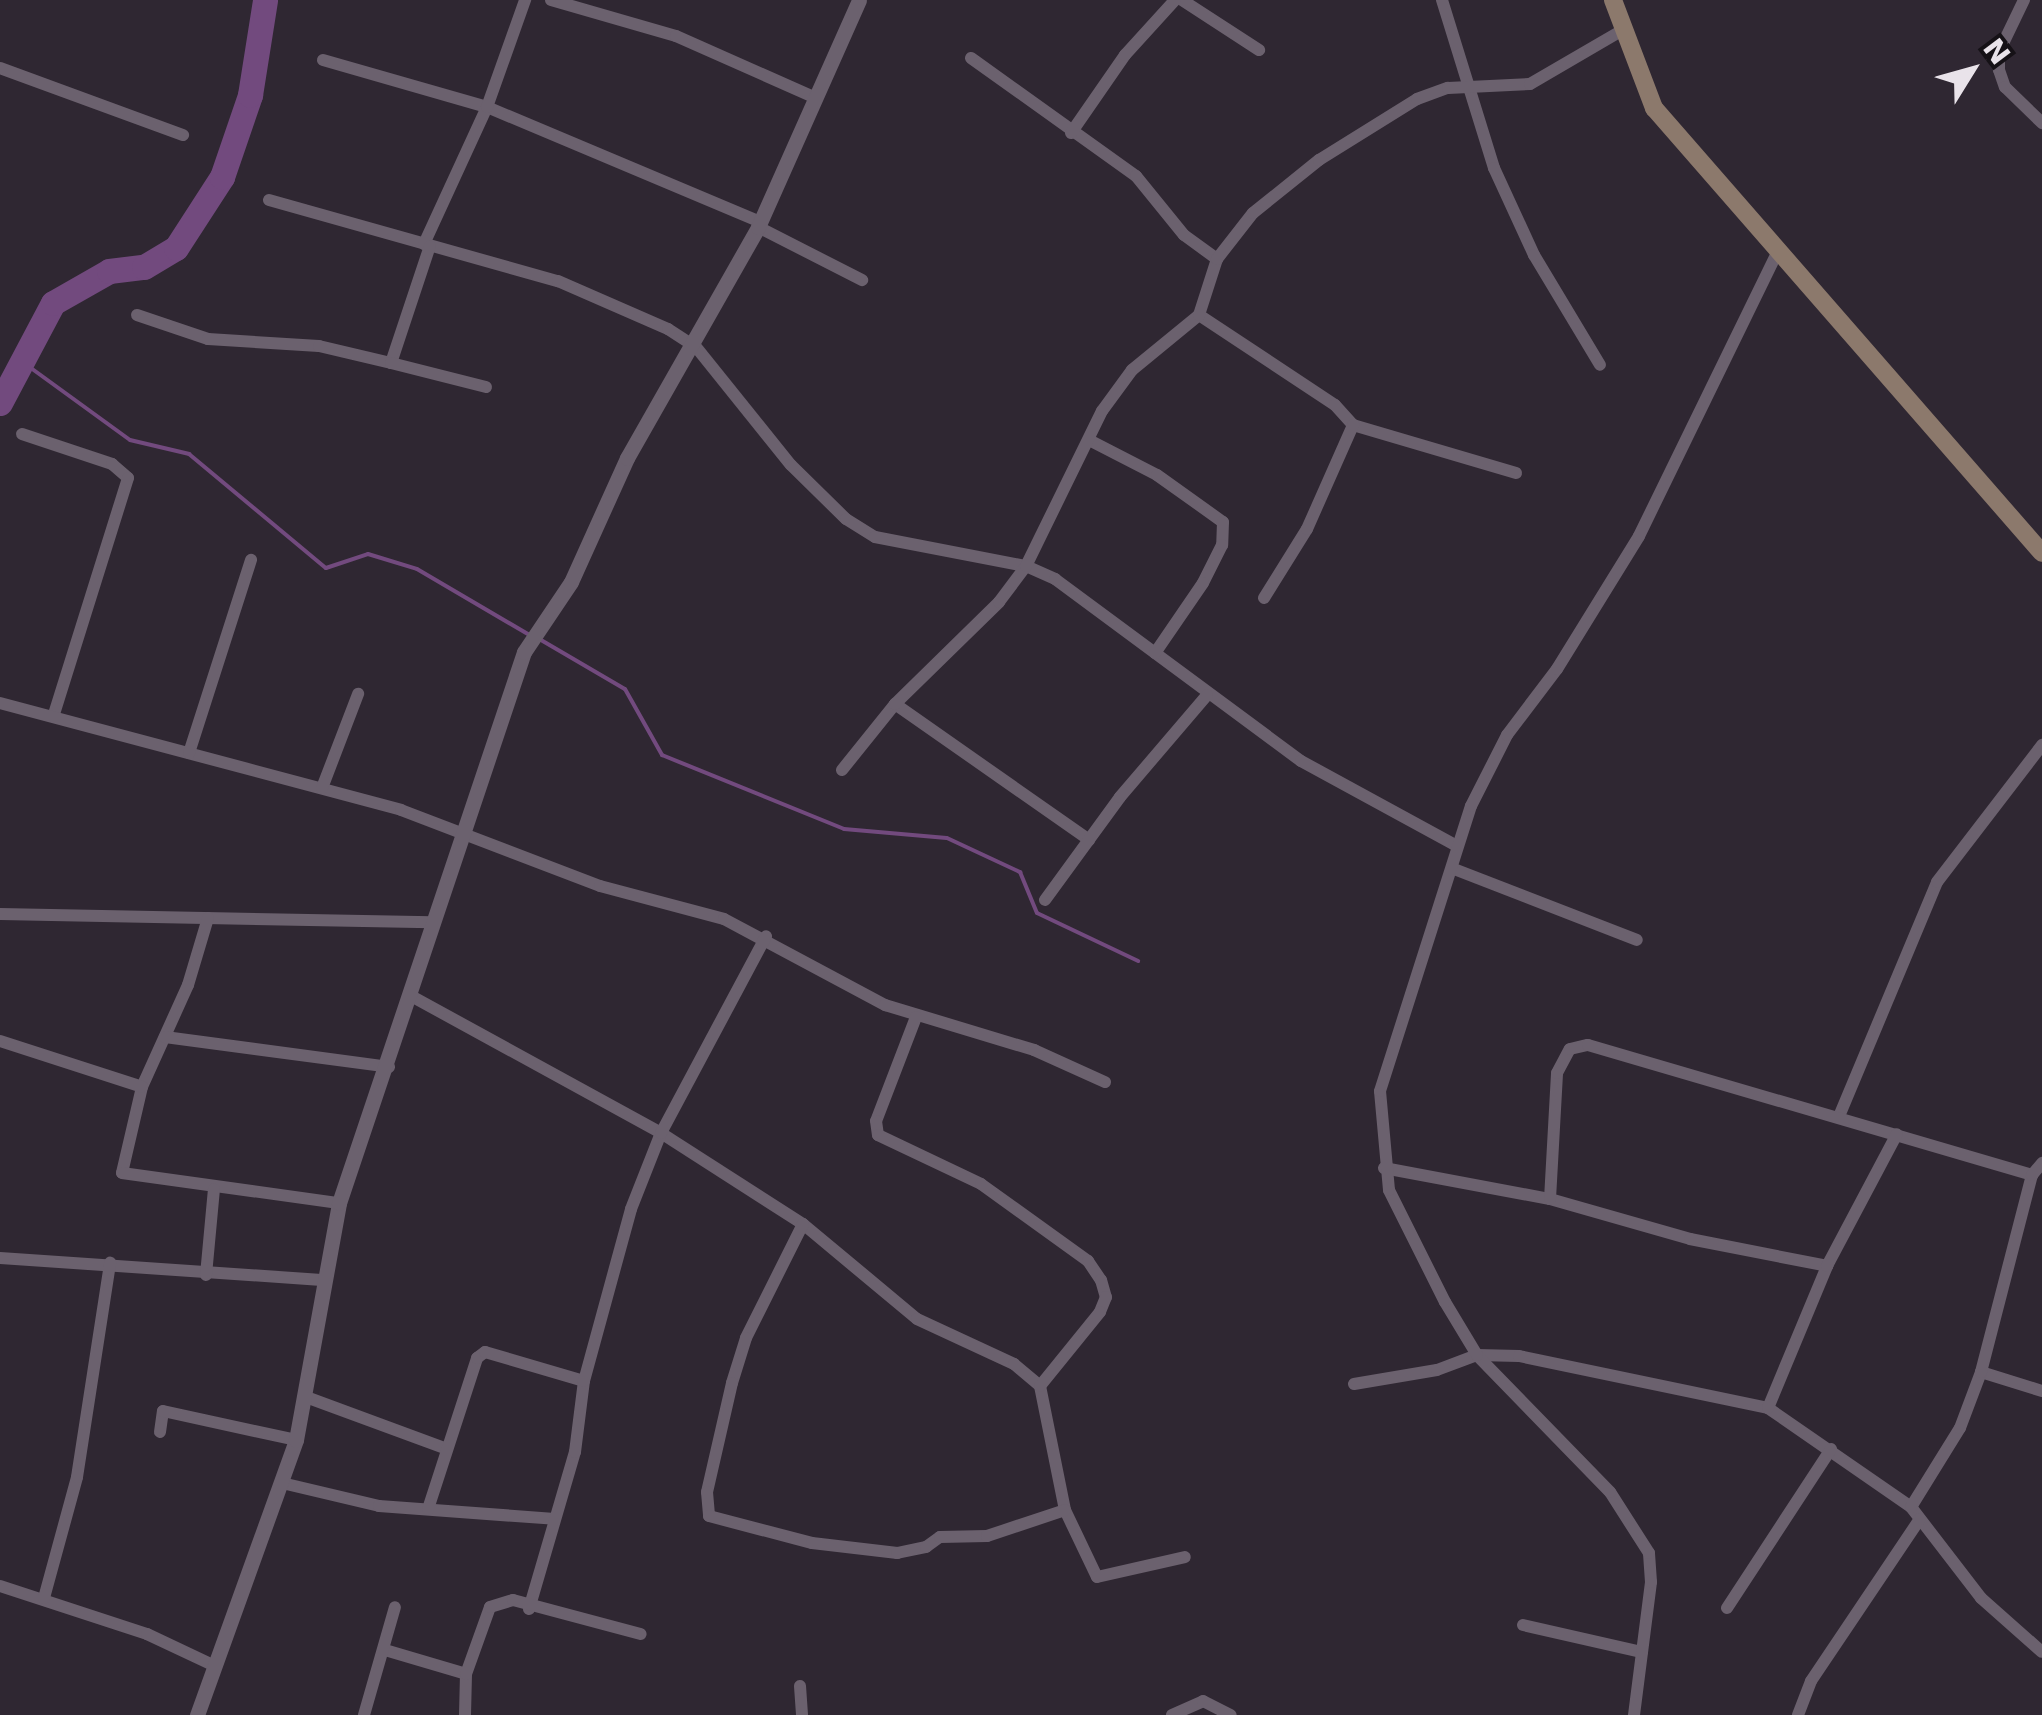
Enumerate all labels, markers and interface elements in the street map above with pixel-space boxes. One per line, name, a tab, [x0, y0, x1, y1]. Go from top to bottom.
north arrow	[1922, 20, 2022, 120]
text: N	[1976, 32, 2017, 71]

